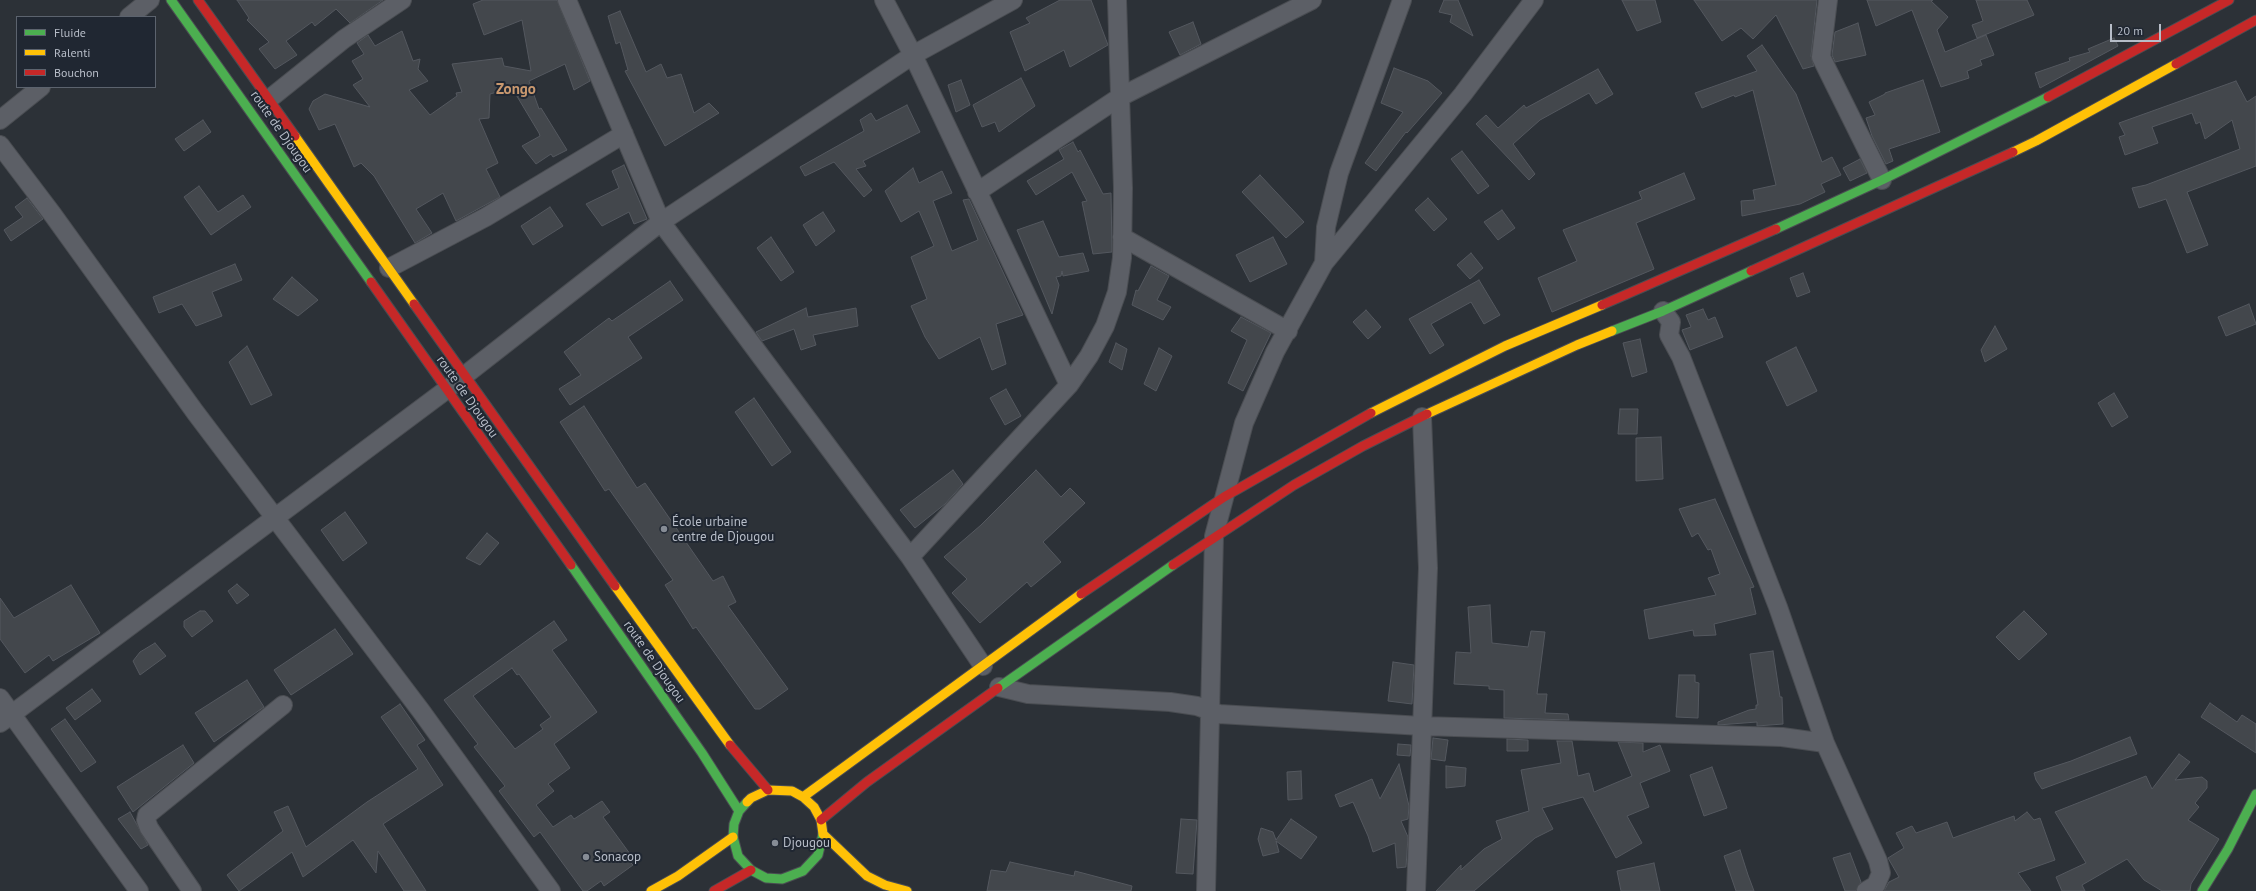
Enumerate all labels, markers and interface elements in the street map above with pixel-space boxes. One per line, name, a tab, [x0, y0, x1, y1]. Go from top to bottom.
legend	[16, 16, 156, 88]
scale bar	[2112, 16, 2163, 42]
text: 20 m	[2117, 23, 2143, 38]
text: Fluide	[54, 25, 86, 40]
text: Ralenti	[54, 45, 90, 60]
text: Bouchon	[54, 65, 99, 80]
district label: Zongo	[496, 81, 536, 99]
street label: route de Djougou	[247, 88, 315, 176]
street label: route de Djougou	[433, 353, 501, 441]
place label: École urbaine centre de Djougou	[672, 514, 774, 545]
marker: École urbaine centre de Djougou	[659, 524, 669, 534]
street label: route de Djougou	[620, 618, 688, 706]
place label: Djougou	[783, 835, 830, 851]
marker: Djougou	[770, 838, 780, 848]
place label: Sonacop	[594, 849, 641, 865]
marker: Sonacop	[581, 852, 591, 862]

